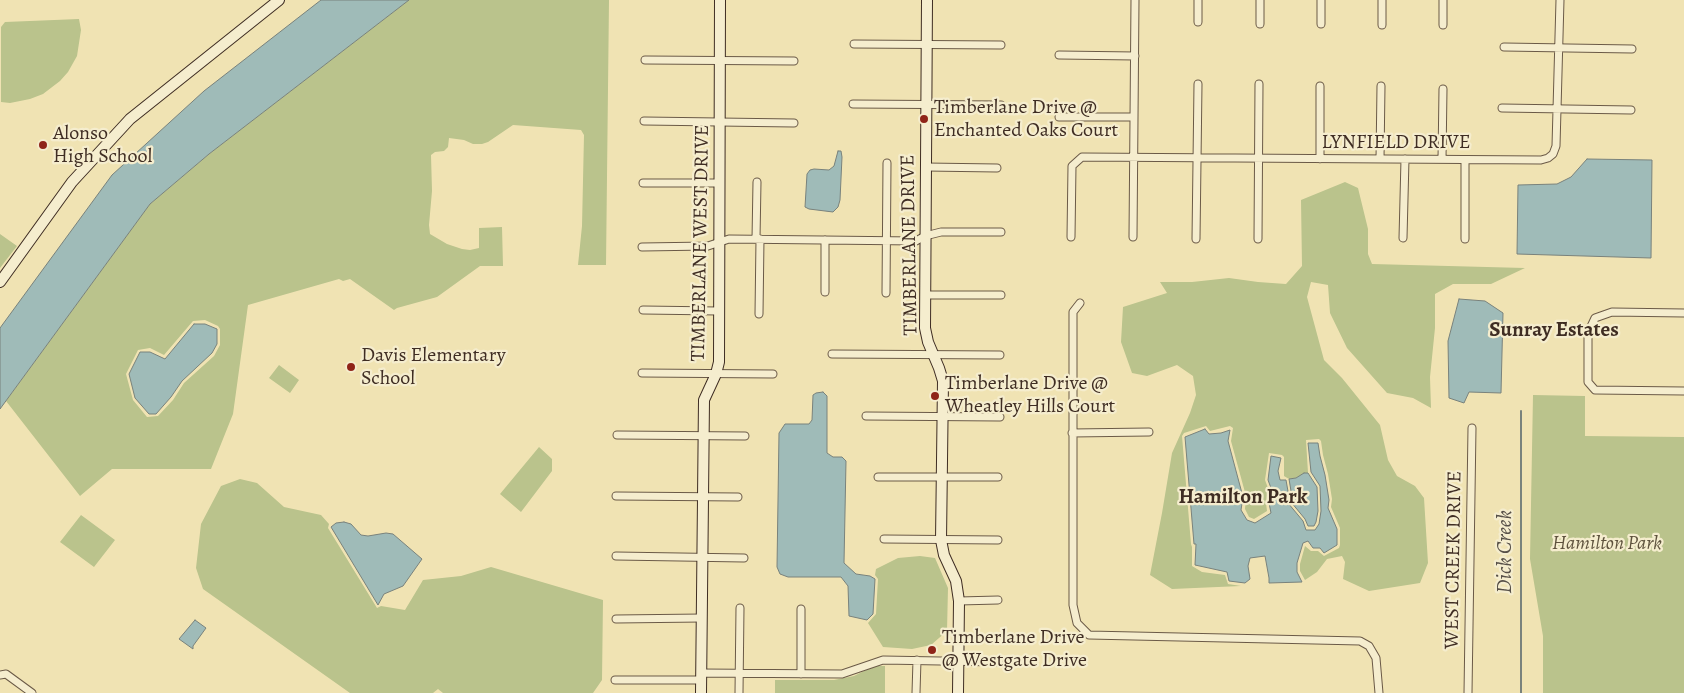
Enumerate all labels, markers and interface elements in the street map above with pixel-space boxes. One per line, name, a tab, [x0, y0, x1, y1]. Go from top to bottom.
place label: Timberlane Drive @ Enchanted Oaks Court	[934, 96, 1118, 143]
marker: Timberlane Drive @ Enchanted Oaks Court	[918, 113, 930, 125]
place label: Alonso High School	[53, 122, 152, 169]
street label: TIMBERLANE WEST DRIVE	[687, 124, 715, 362]
street label: LYNFIELD DRIVE	[1321, 131, 1471, 155]
marker: Alonso High School	[37, 139, 49, 151]
street label: TIMBERLANE DRIVE	[896, 154, 924, 336]
district label: Sunray Estates	[1489, 318, 1619, 344]
place label: Davis Elementary School	[361, 344, 506, 391]
marker: Davis Elementary School	[345, 361, 357, 373]
place label: Timberlane Drive @ Wheatley Hills Court	[945, 372, 1115, 419]
marker: Timberlane Drive @ Wheatley Hills Court	[929, 390, 941, 402]
street label: WEST CREEK DRIVE	[1440, 471, 1468, 649]
district label: Hamilton Park	[1178, 485, 1308, 511]
water label: Dick Creek	[1493, 510, 1519, 594]
park label: Hamilton Park	[1552, 532, 1662, 556]
place label: Timberlane Drive @ Westgate Drive	[942, 626, 1087, 673]
marker: Timberlane Drive @ Westgate Drive	[926, 644, 938, 656]

